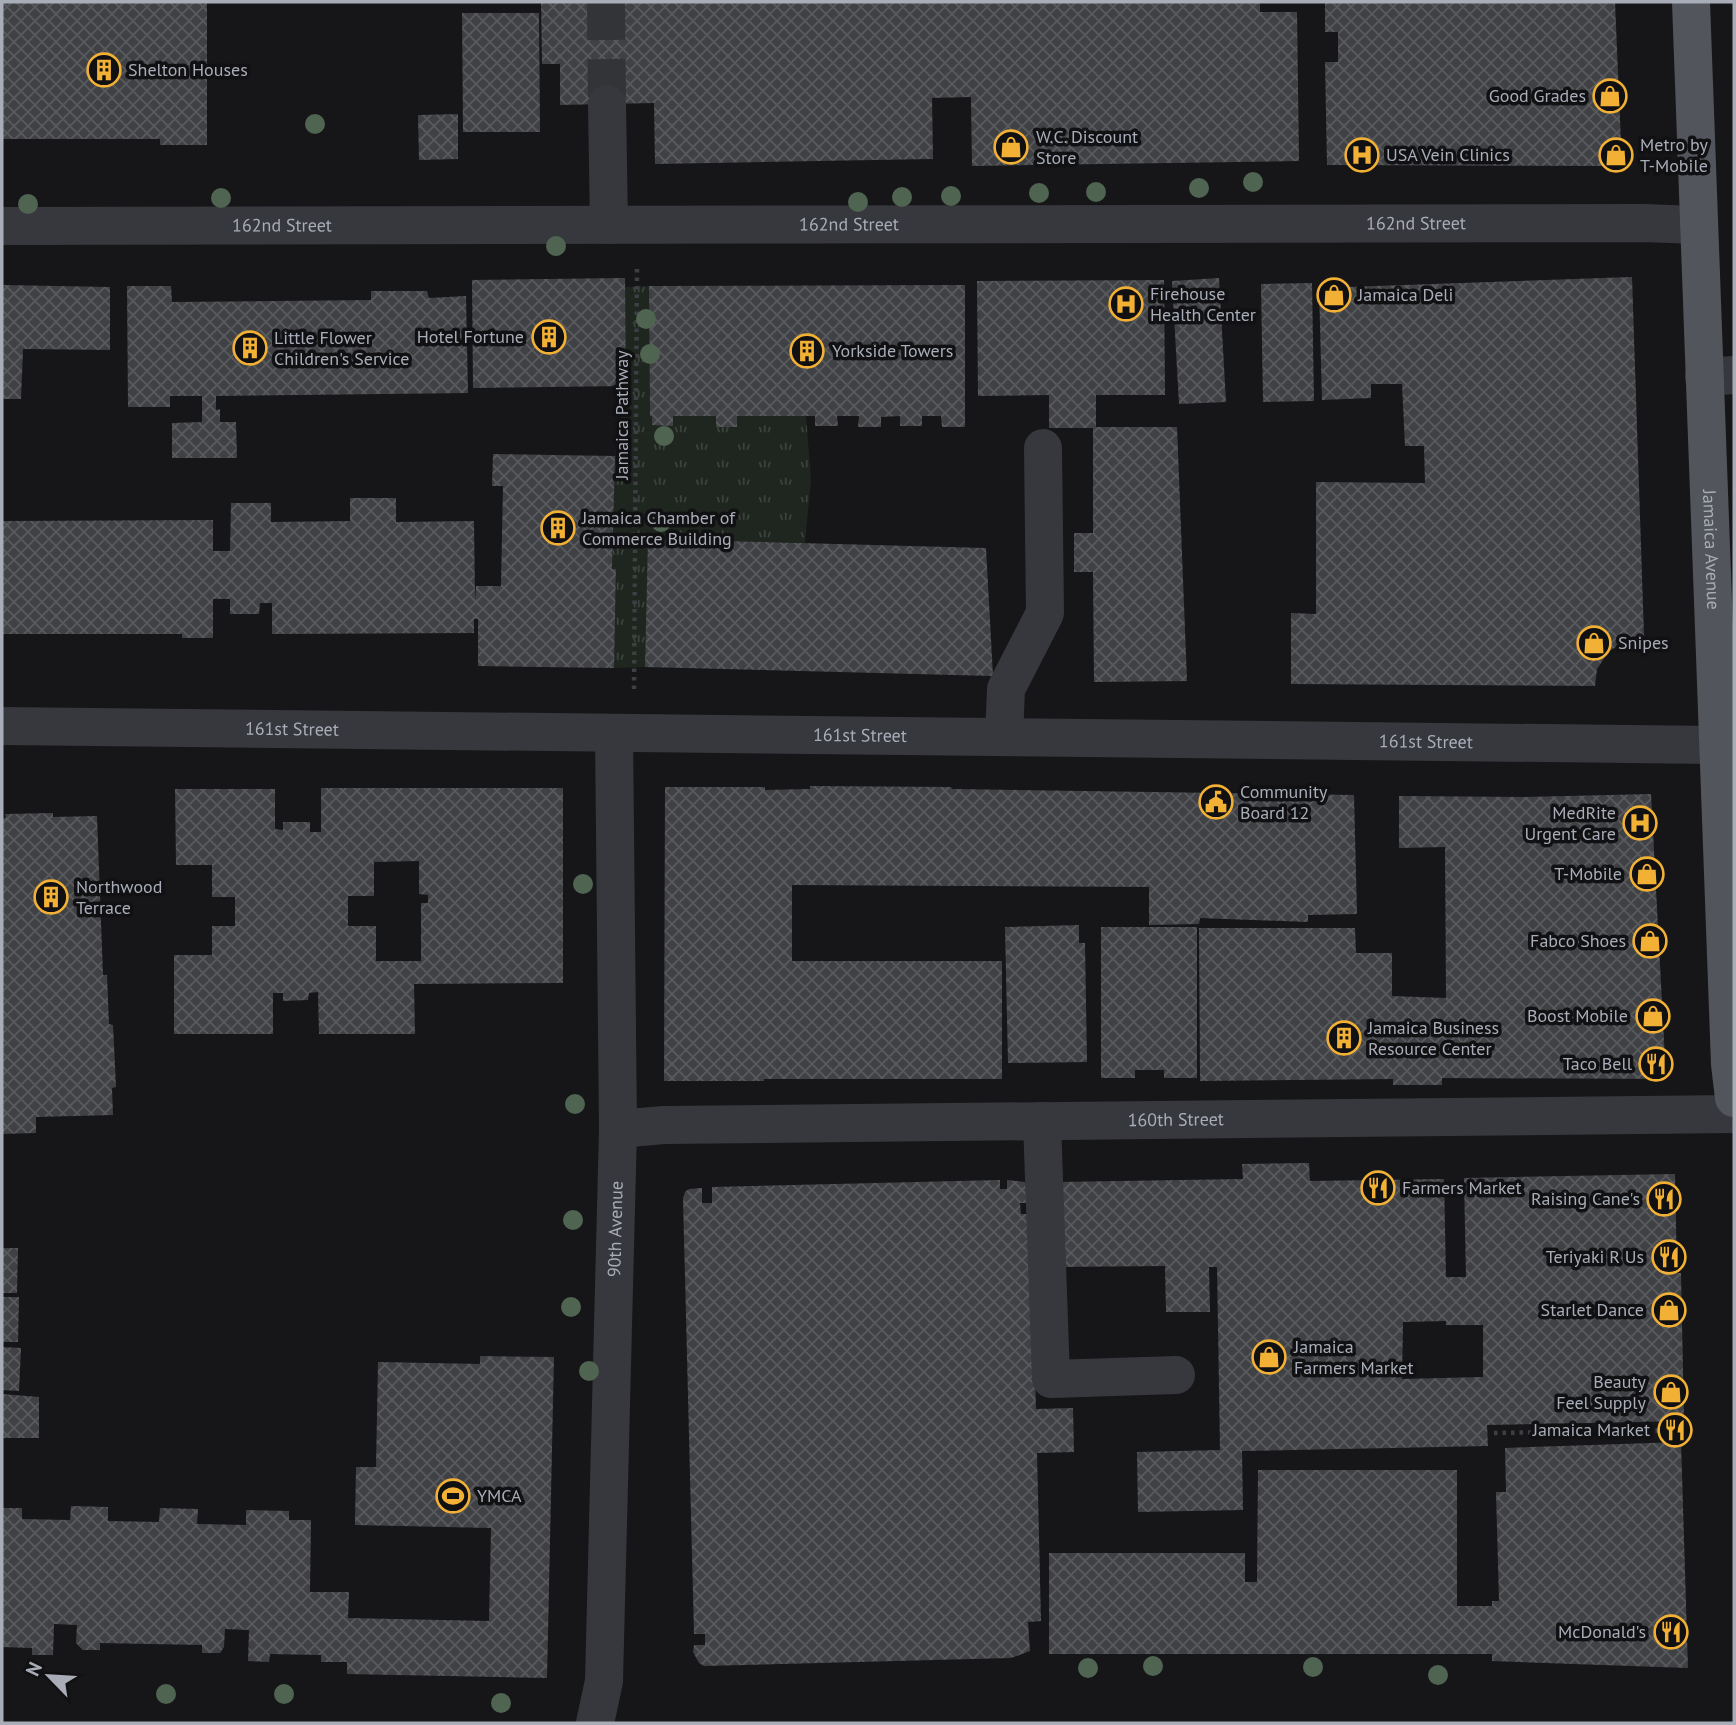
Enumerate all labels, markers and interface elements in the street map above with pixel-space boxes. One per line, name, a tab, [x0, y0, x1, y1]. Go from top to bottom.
building icon: Shelton Houses	[85, 51, 123, 89]
place label: Shelton Houses	[128, 58, 248, 81]
shop icon: Good Grades	[1591, 77, 1629, 115]
place label: Good Grades	[1489, 84, 1586, 107]
place label: W.C. Discount Store	[1036, 125, 1138, 169]
shop icon: W.C. Discount Store	[992, 128, 1030, 166]
place label: Metro by T-Mobile	[1640, 133, 1709, 177]
hospital icon: USA Vein Clinics	[1343, 136, 1381, 174]
shop icon: Metro by T-Mobile	[1597, 136, 1635, 174]
place label: USA Vein Clinics	[1386, 143, 1510, 166]
street label: 162nd Street	[1366, 211, 1466, 235]
street label: 162nd Street	[799, 212, 899, 236]
street label: 162nd Street	[232, 213, 332, 237]
shop icon: Jamaica Deli	[1315, 276, 1353, 314]
place label: Firehouse Health Center	[1150, 282, 1256, 326]
place label: Jamaica Deli	[1357, 283, 1453, 306]
hospital icon: Firehouse Health Center	[1107, 285, 1145, 323]
building icon: Hotel Fortune	[530, 318, 568, 356]
place label: Hotel Fortune	[417, 325, 524, 348]
place label: Little Flower Children's Service	[274, 326, 409, 370]
building icon: Little Flower Children's Service	[231, 329, 269, 367]
building icon: Yorkside Towers	[788, 332, 826, 370]
place label: Yorkside Towers	[832, 339, 953, 362]
street label: Jamaica Pathway	[610, 350, 633, 481]
street label: Jamaica Avenue	[1698, 488, 1725, 610]
place label: Jamaica Chamber of Commerce Building	[581, 506, 736, 550]
building icon: Jamaica Chamber of Commerce Building	[539, 509, 577, 547]
shop icon: Snipes	[1575, 624, 1613, 662]
place label: Snipes	[1618, 631, 1669, 654]
street label: 161st Street	[245, 717, 339, 741]
street label: 161st Street	[813, 723, 907, 747]
street label: 161st Street	[1379, 729, 1473, 753]
place label: Community Board 12	[1240, 780, 1328, 824]
public building icon: Community Board 12	[1197, 783, 1235, 821]
place label: MedRite Urgent Care	[1524, 801, 1616, 845]
hospital icon: MedRite Urgent Care	[1621, 804, 1659, 842]
shop icon: T-Mobile	[1628, 855, 1666, 893]
place label: T-Mobile	[1554, 862, 1622, 885]
place label: Northwood Terrace	[76, 875, 162, 919]
building icon: Northwood Terrace	[32, 878, 70, 916]
shop icon: Fabco Shoes	[1631, 922, 1669, 960]
place label: Fabco Shoes	[1530, 929, 1626, 952]
shop icon: Boost Mobile	[1634, 997, 1672, 1035]
place label: Boost Mobile	[1527, 1004, 1628, 1027]
place label: Jamaica Business Resource Center	[1367, 1016, 1499, 1060]
building icon: Jamaica Business Resource Center	[1325, 1019, 1363, 1057]
restaurant icon: Taco Bell	[1637, 1045, 1675, 1083]
place label: Taco Bell	[1563, 1052, 1633, 1075]
street label: 160th Street	[1128, 1107, 1224, 1131]
restaurant icon: Farmers Market	[1359, 1169, 1397, 1207]
place label: Farmers Market	[1402, 1176, 1522, 1199]
restaurant icon: Raising Cane's	[1645, 1180, 1683, 1218]
street label: 90th Avenue	[602, 1181, 628, 1277]
place label: Raising Cane's	[1531, 1187, 1640, 1210]
restaurant icon: Teriyaki R Us	[1650, 1238, 1688, 1276]
place label: Teriyaki R Us	[1546, 1245, 1644, 1268]
shop icon: Starlet Dance	[1650, 1291, 1688, 1329]
place label: Starlet Dance	[1541, 1298, 1644, 1321]
place label: Jamaica Farmers Market	[1293, 1335, 1414, 1379]
shop icon: Jamaica Farmers Market	[1250, 1338, 1288, 1376]
place label: Beauty Feel Supply	[1556, 1370, 1647, 1414]
shop icon: Beauty Feel Supply	[1652, 1373, 1690, 1411]
restaurant icon: Jamaica Market	[1656, 1411, 1694, 1449]
place label: Jamaica Market	[1532, 1418, 1650, 1441]
sports icon: YMCA	[434, 1477, 472, 1515]
place label: YMCA	[477, 1484, 522, 1507]
restaurant icon: McDonald's	[1652, 1613, 1690, 1651]
place label: McDonald's	[1558, 1620, 1646, 1643]
north arrow	[14, 1641, 84, 1711]
text: N	[20, 1658, 47, 1680]

